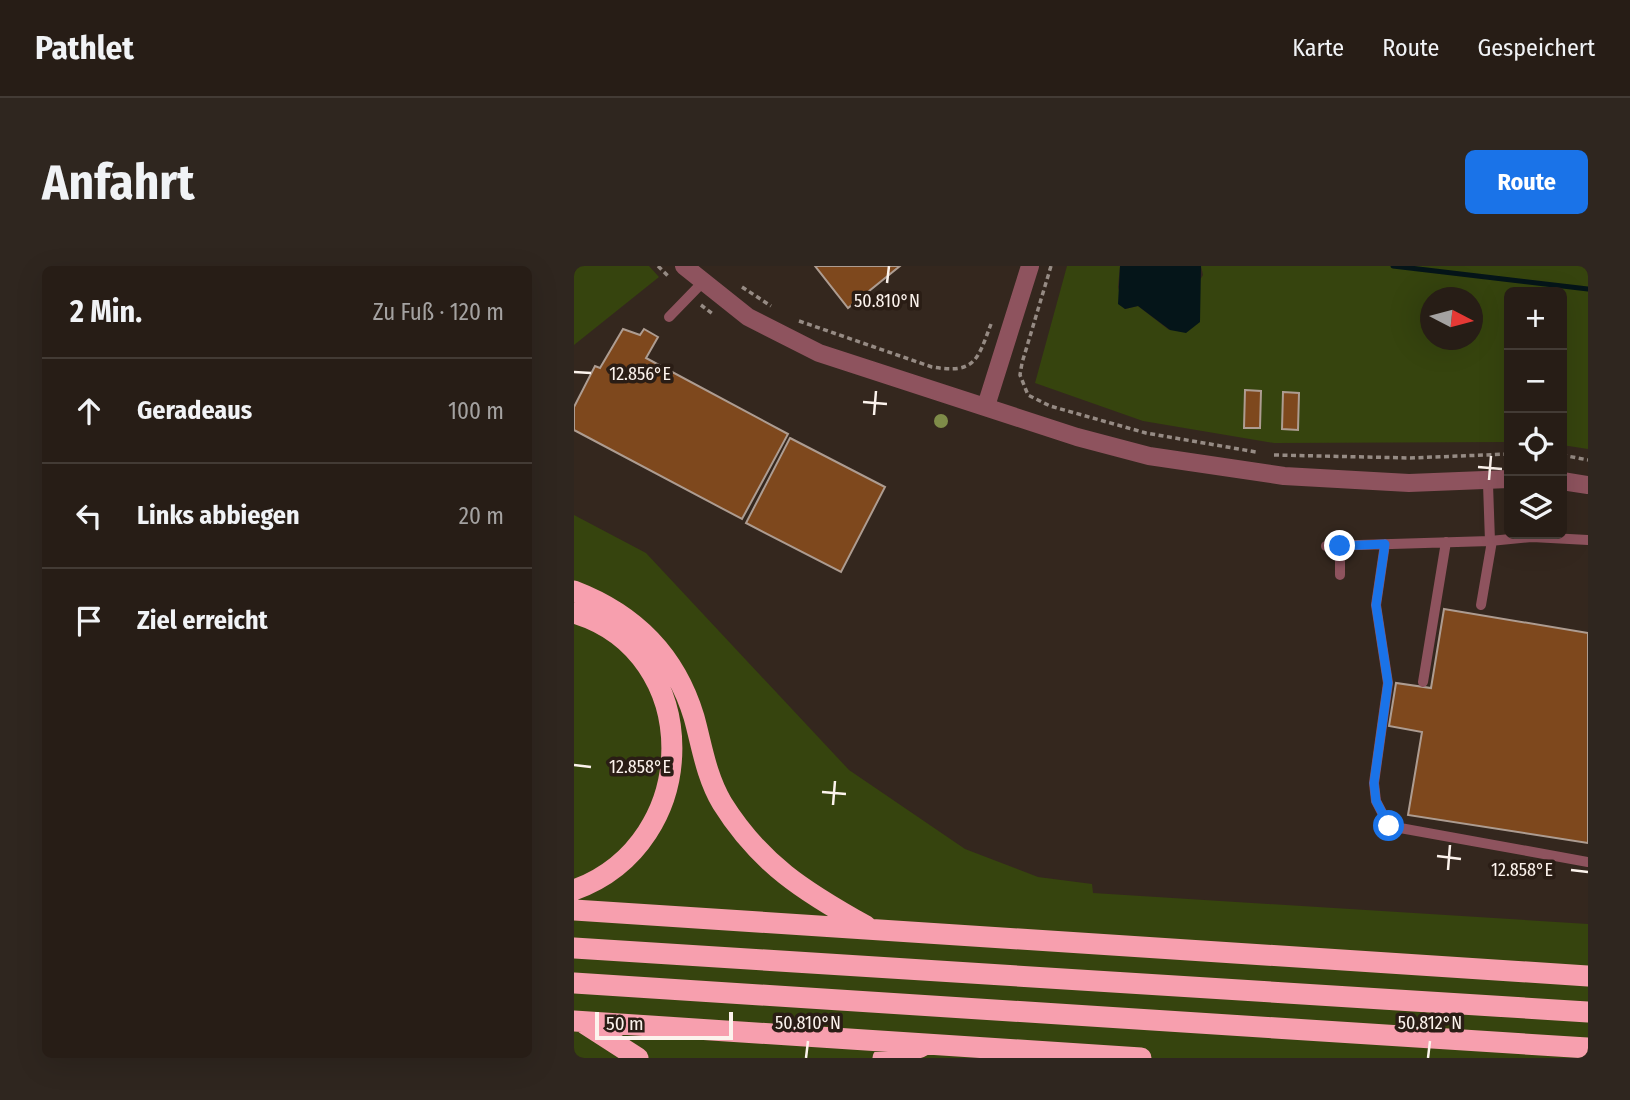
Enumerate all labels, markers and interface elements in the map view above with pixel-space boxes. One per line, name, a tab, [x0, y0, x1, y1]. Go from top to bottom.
text: Pathlet	[35, 28, 134, 68]
text: Karte	[1292, 34, 1344, 62]
text: Route	[1382, 34, 1439, 62]
text: Gespeichert	[1477, 34, 1595, 62]
button: Route	[1465, 150, 1588, 214]
text: Anfahrt	[42, 153, 195, 212]
north arrow	[1420, 287, 1483, 350]
map controls	[1504, 287, 1567, 539]
button: +	[1504, 287, 1567, 350]
text: 50.810°N	[854, 290, 920, 312]
text: 2 Min.	[70, 294, 142, 330]
text: Zu Fuß · 120 m	[373, 298, 504, 326]
button: −	[1504, 350, 1567, 413]
text: 12.856°E	[609, 363, 671, 385]
icon: ahead	[70, 392, 108, 430]
text: Geradeaus	[137, 395, 252, 426]
text: 100 m	[448, 397, 504, 425]
button: locate	[1504, 413, 1567, 476]
button: layers	[1504, 476, 1567, 539]
icon: left	[70, 497, 108, 535]
text: Links abbiegen	[137, 500, 300, 531]
text: 20 m	[459, 502, 504, 530]
route end	[1324, 530, 1355, 561]
icon: arrive	[70, 602, 108, 640]
text: Ziel erreicht	[137, 605, 268, 636]
text: 12.858°E	[609, 756, 671, 778]
route start	[1373, 810, 1404, 841]
text: 12.858°E	[1491, 859, 1553, 881]
scale bar	[595, 1009, 733, 1041]
text: 50 m	[606, 1012, 644, 1035]
text: 50.810°N	[775, 1012, 841, 1034]
text: 50.812°N	[1398, 1012, 1462, 1034]

